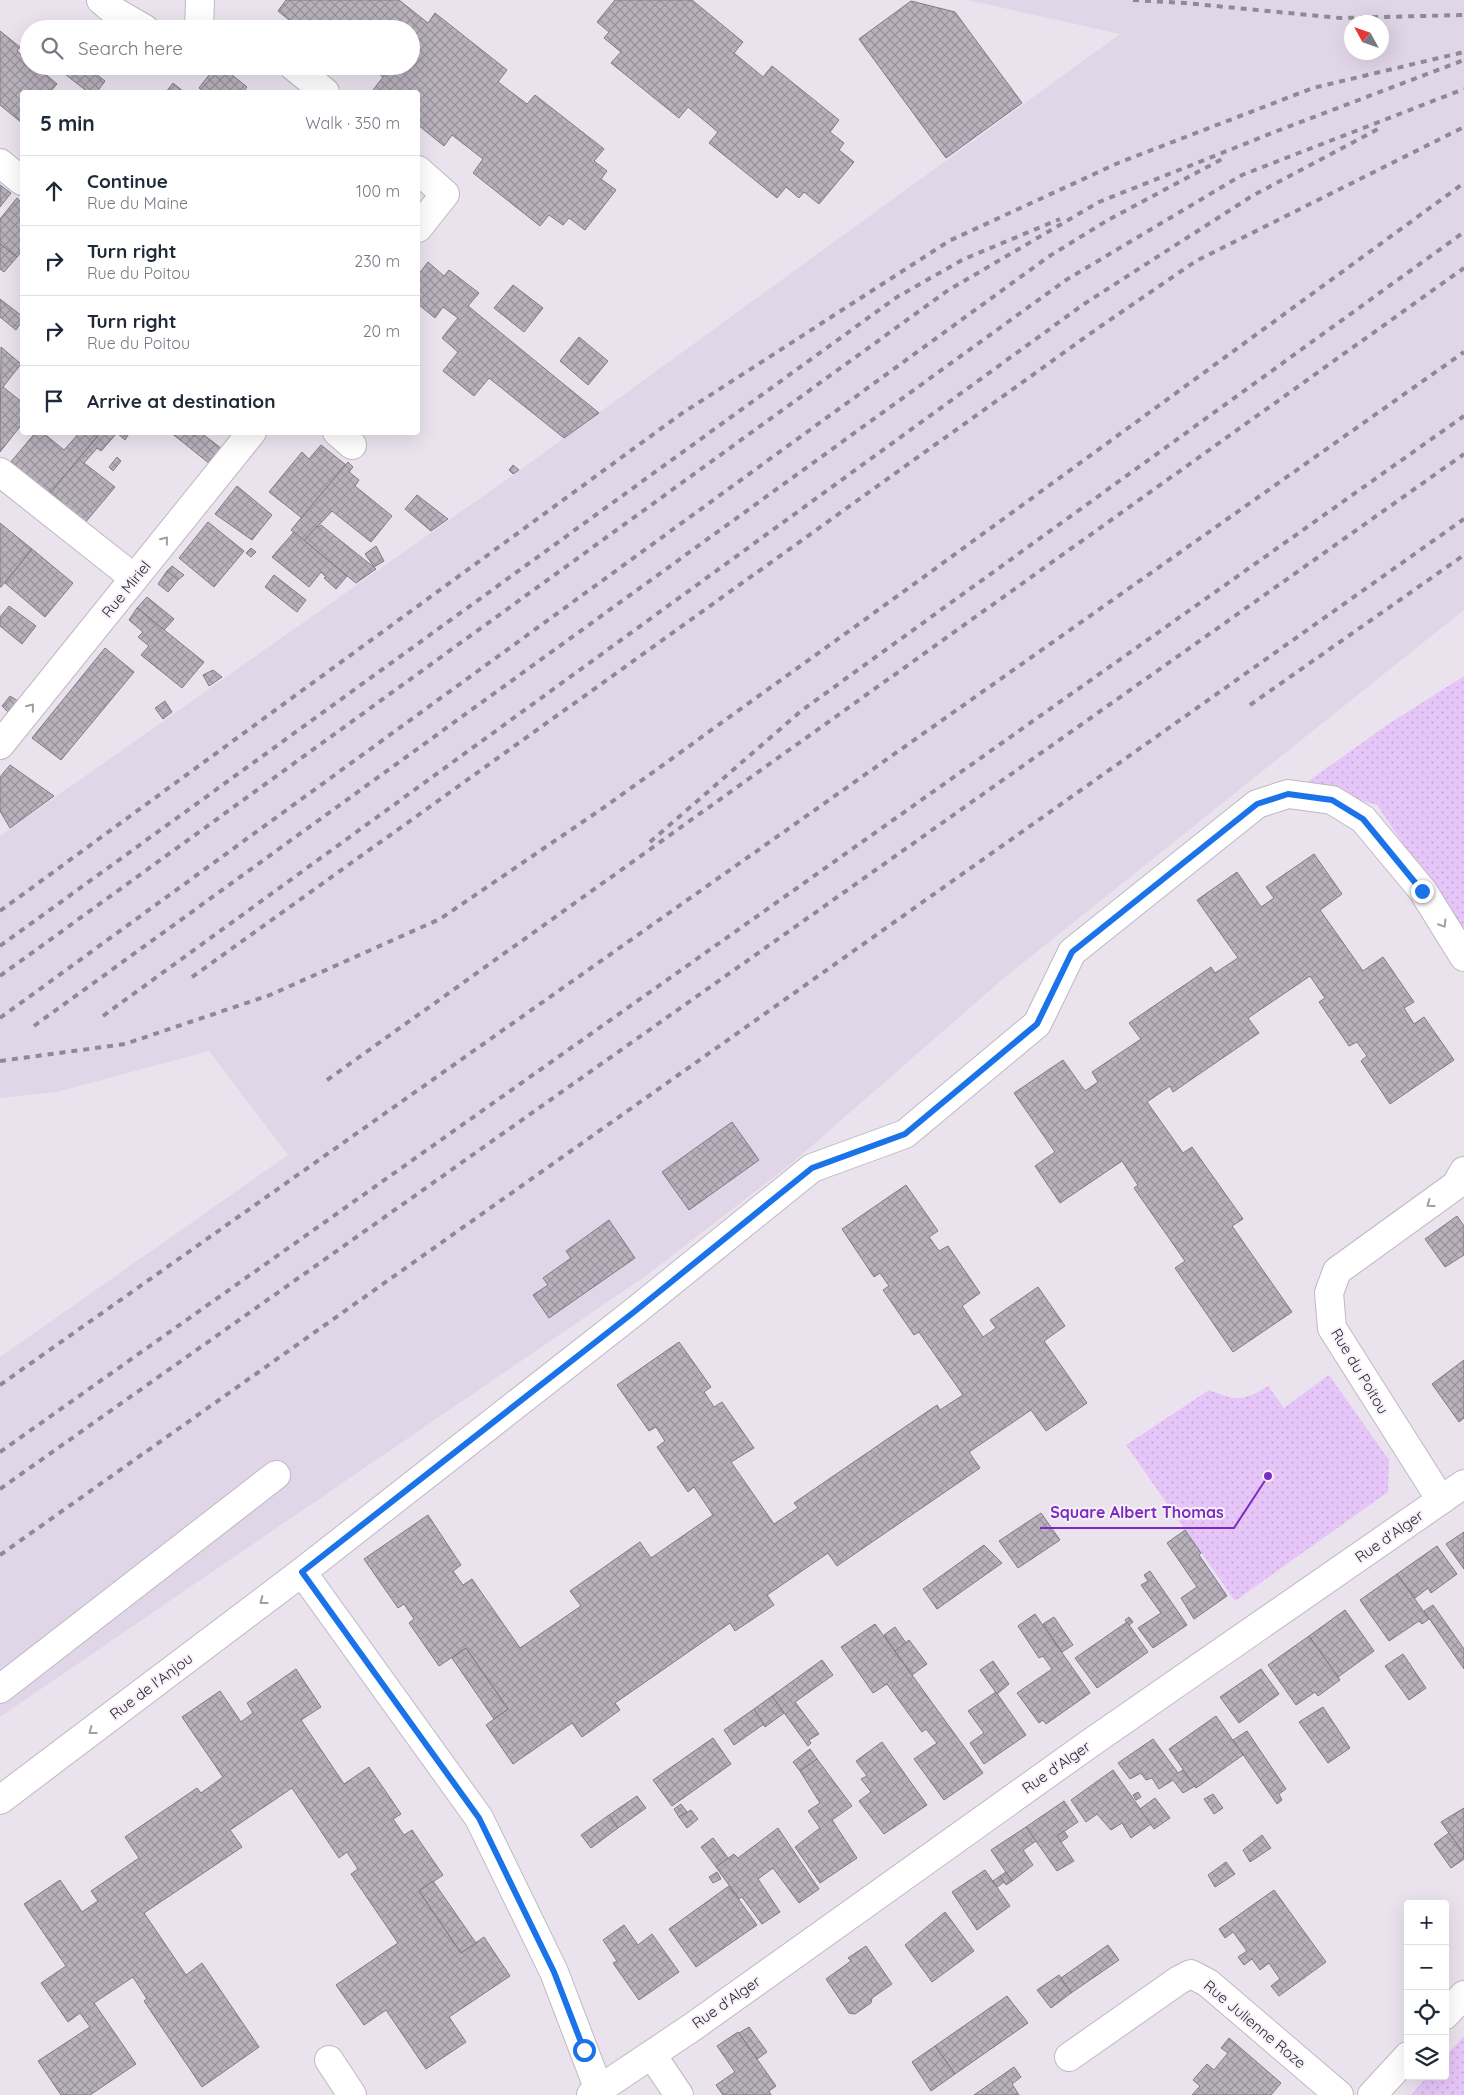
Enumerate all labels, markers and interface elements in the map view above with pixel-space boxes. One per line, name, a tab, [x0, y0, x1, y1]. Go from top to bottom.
north arrow	[1344, 15, 1389, 60]
search box	[20, 20, 420, 75]
icon: search	[38, 34, 66, 62]
text: Search here	[78, 36, 183, 60]
text: 5 min	[40, 110, 95, 136]
text: Walk · 350 m	[305, 113, 400, 133]
text: Continue	[87, 169, 168, 193]
icon: ahead	[40, 177, 68, 205]
text: 100 m	[356, 181, 400, 201]
text: Rue du Maine	[87, 193, 188, 213]
text: Turn right	[87, 239, 176, 263]
icon: right	[40, 247, 68, 275]
text: 230 m	[354, 251, 400, 271]
text: Rue du Poitou	[87, 263, 190, 283]
text: Turn right	[87, 309, 176, 333]
icon: right	[40, 317, 68, 345]
text: 20 m	[363, 321, 400, 341]
text: Rue du Poitou	[87, 333, 190, 353]
icon: arrive	[40, 387, 68, 415]
text: Arrive at destination	[87, 389, 276, 413]
one-way arrow	[160, 536, 169, 545]
street label: Rue Miriel	[97, 557, 155, 621]
one-way arrow	[25, 704, 33, 713]
route end	[1411, 880, 1434, 903]
one-way arrow	[1437, 918, 1446, 927]
one-way arrow	[1426, 1198, 1435, 1207]
street label: Rue du Poitou	[1327, 1325, 1393, 1417]
callout: Square Albert Thomas	[1040, 1497, 1234, 1528]
text: Square Albert Thomas	[1050, 1502, 1224, 1522]
street label: Rue d'Alger	[1351, 1505, 1427, 1567]
one-way arrow	[259, 1595, 269, 1604]
street label: Rue de l'Anjou	[106, 1649, 196, 1723]
one-way arrow	[89, 1725, 98, 1733]
street label: Rue d'Alger	[1018, 1736, 1094, 1798]
map controls	[1404, 1900, 1449, 2080]
button: +	[1404, 1900, 1449, 1945]
button: −	[1404, 1945, 1449, 1990]
street label: Rue d'Alger	[688, 1971, 764, 2033]
street label: Rue Julienne Roze	[1200, 1976, 1310, 2072]
button: locate	[1404, 1990, 1449, 2035]
button: layers	[1404, 2035, 1449, 2080]
route start	[573, 2039, 596, 2062]

